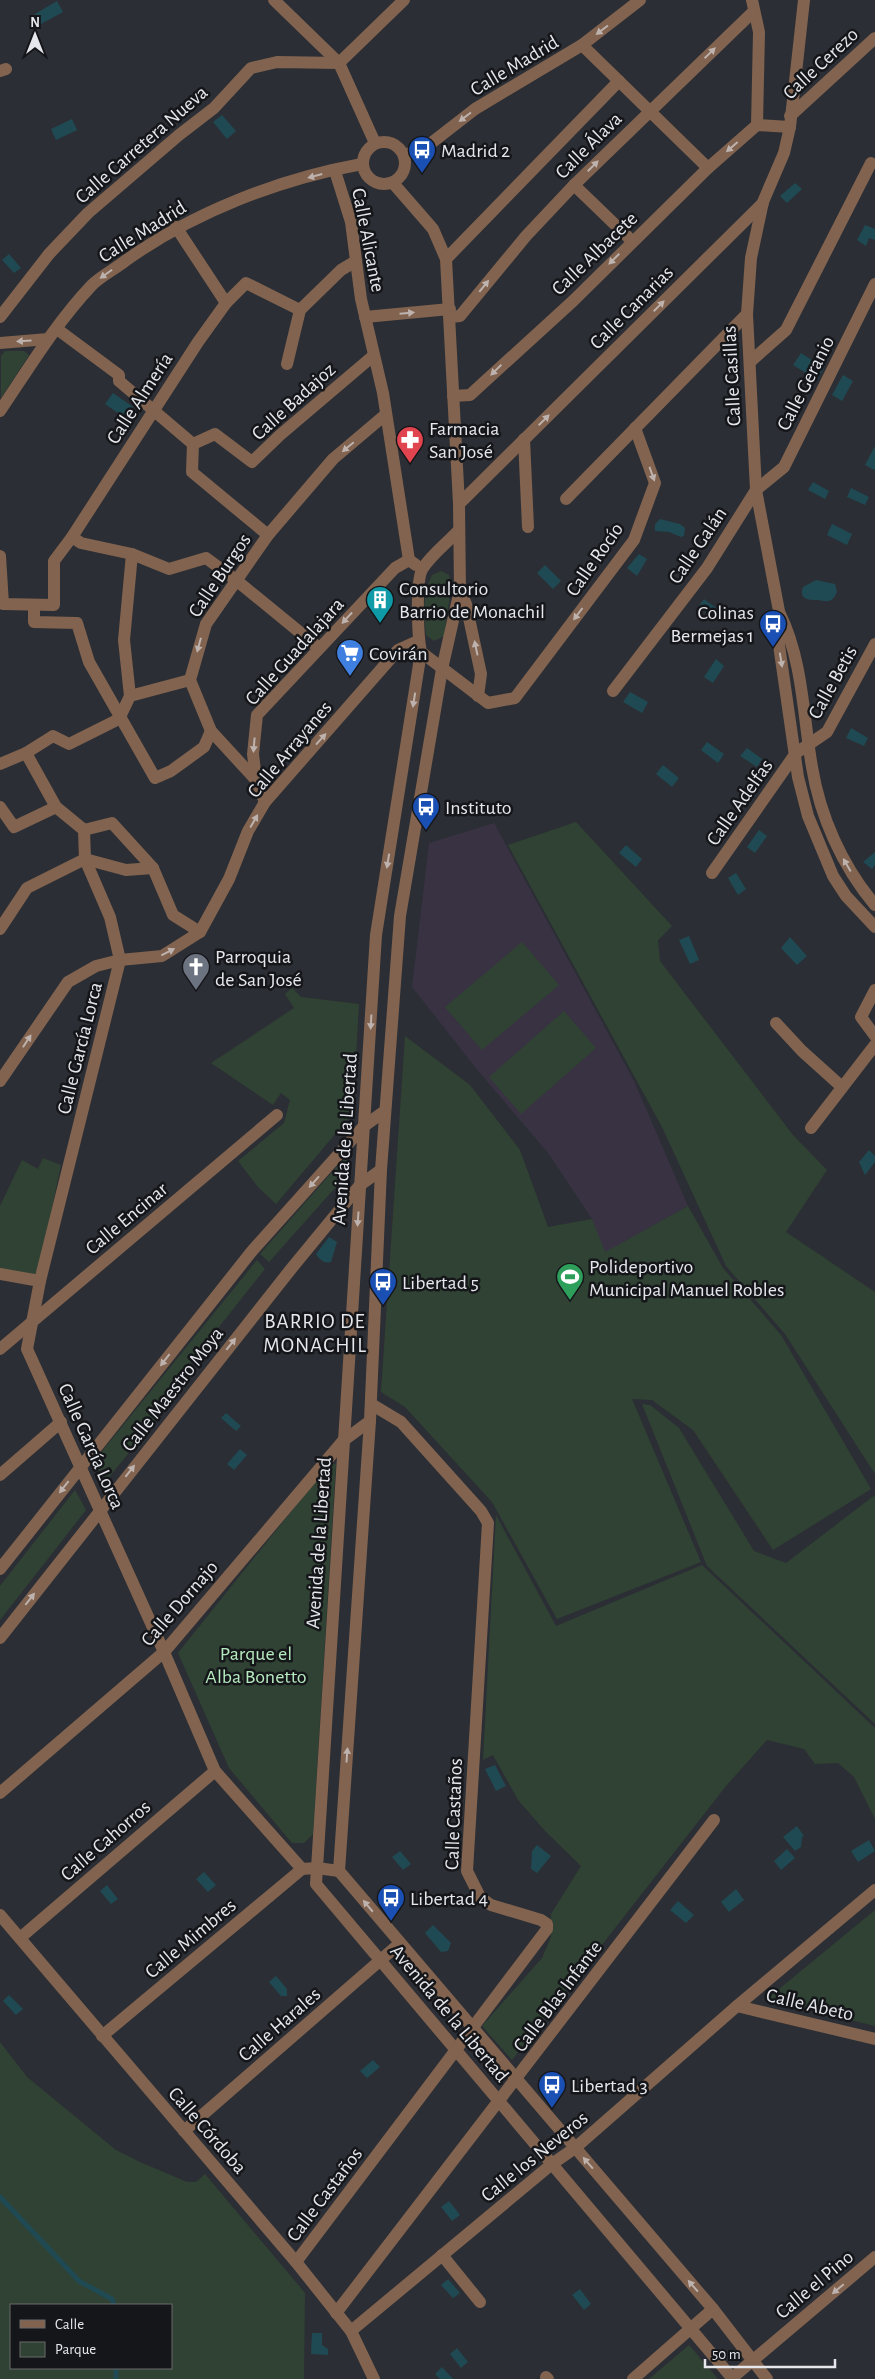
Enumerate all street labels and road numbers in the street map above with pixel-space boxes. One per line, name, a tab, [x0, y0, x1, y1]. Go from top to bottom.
street label: Calle Cerezo	[779, 24, 862, 103]
street label: Calle Madrid	[467, 32, 562, 100]
street label: Calle Carretera Nueva	[72, 82, 212, 207]
street label: Calle Álava	[551, 108, 626, 183]
street label: Calle Alicante	[348, 186, 388, 294]
street label: Calle Madrid	[95, 197, 190, 267]
street label: Calle Albacete	[548, 208, 641, 299]
street label: Calle Canarias	[586, 262, 677, 353]
street label: Calle Casillas	[719, 325, 745, 427]
street label: Calle Geranio	[774, 333, 838, 434]
street label: Calle Almería	[103, 349, 177, 448]
street label: Calle Badajoz	[248, 359, 339, 444]
street label: Calle Galán	[665, 504, 731, 587]
street label: Calle Rocío	[562, 519, 627, 600]
street label: Calle Burgos	[185, 530, 255, 621]
street label: Calle Guadalajara	[242, 594, 348, 709]
street label: Calle Betis	[805, 642, 861, 723]
street label: Calle Arrayanes	[244, 698, 336, 802]
street label: Calle Adelfas	[703, 756, 777, 849]
street label: Calle García Lorca	[54, 980, 106, 1116]
street label: Avenida de la Libertad	[329, 1053, 361, 1226]
street label: Calle Encinar	[82, 1179, 172, 1259]
street label: Calle Maestro Moya	[118, 1324, 227, 1456]
street label: Calle García Lorca	[54, 1381, 128, 1512]
street label: Avenida de la Libertad	[303, 1457, 335, 1630]
street label: Calle Dornajo	[138, 1557, 222, 1650]
street label: Calle Castaños	[442, 1758, 466, 1870]
street label: Calle Cahorros	[57, 1797, 154, 1885]
street label: Calle Mimbres	[141, 1895, 240, 1982]
street label: Calle Blas Infante	[510, 1937, 606, 2056]
street label: Avenida de la Libertad	[386, 1941, 512, 2086]
street label: Calle Harales	[235, 1984, 324, 2066]
street label: Calle Abeto	[764, 1985, 855, 2025]
street label: Calle Córdoba	[164, 2083, 250, 2178]
street label: Calle los Neveros	[477, 2108, 592, 2206]
street label: Calle Castaños	[283, 2144, 367, 2245]
street label: Calle el Pino	[772, 2247, 857, 2323]

